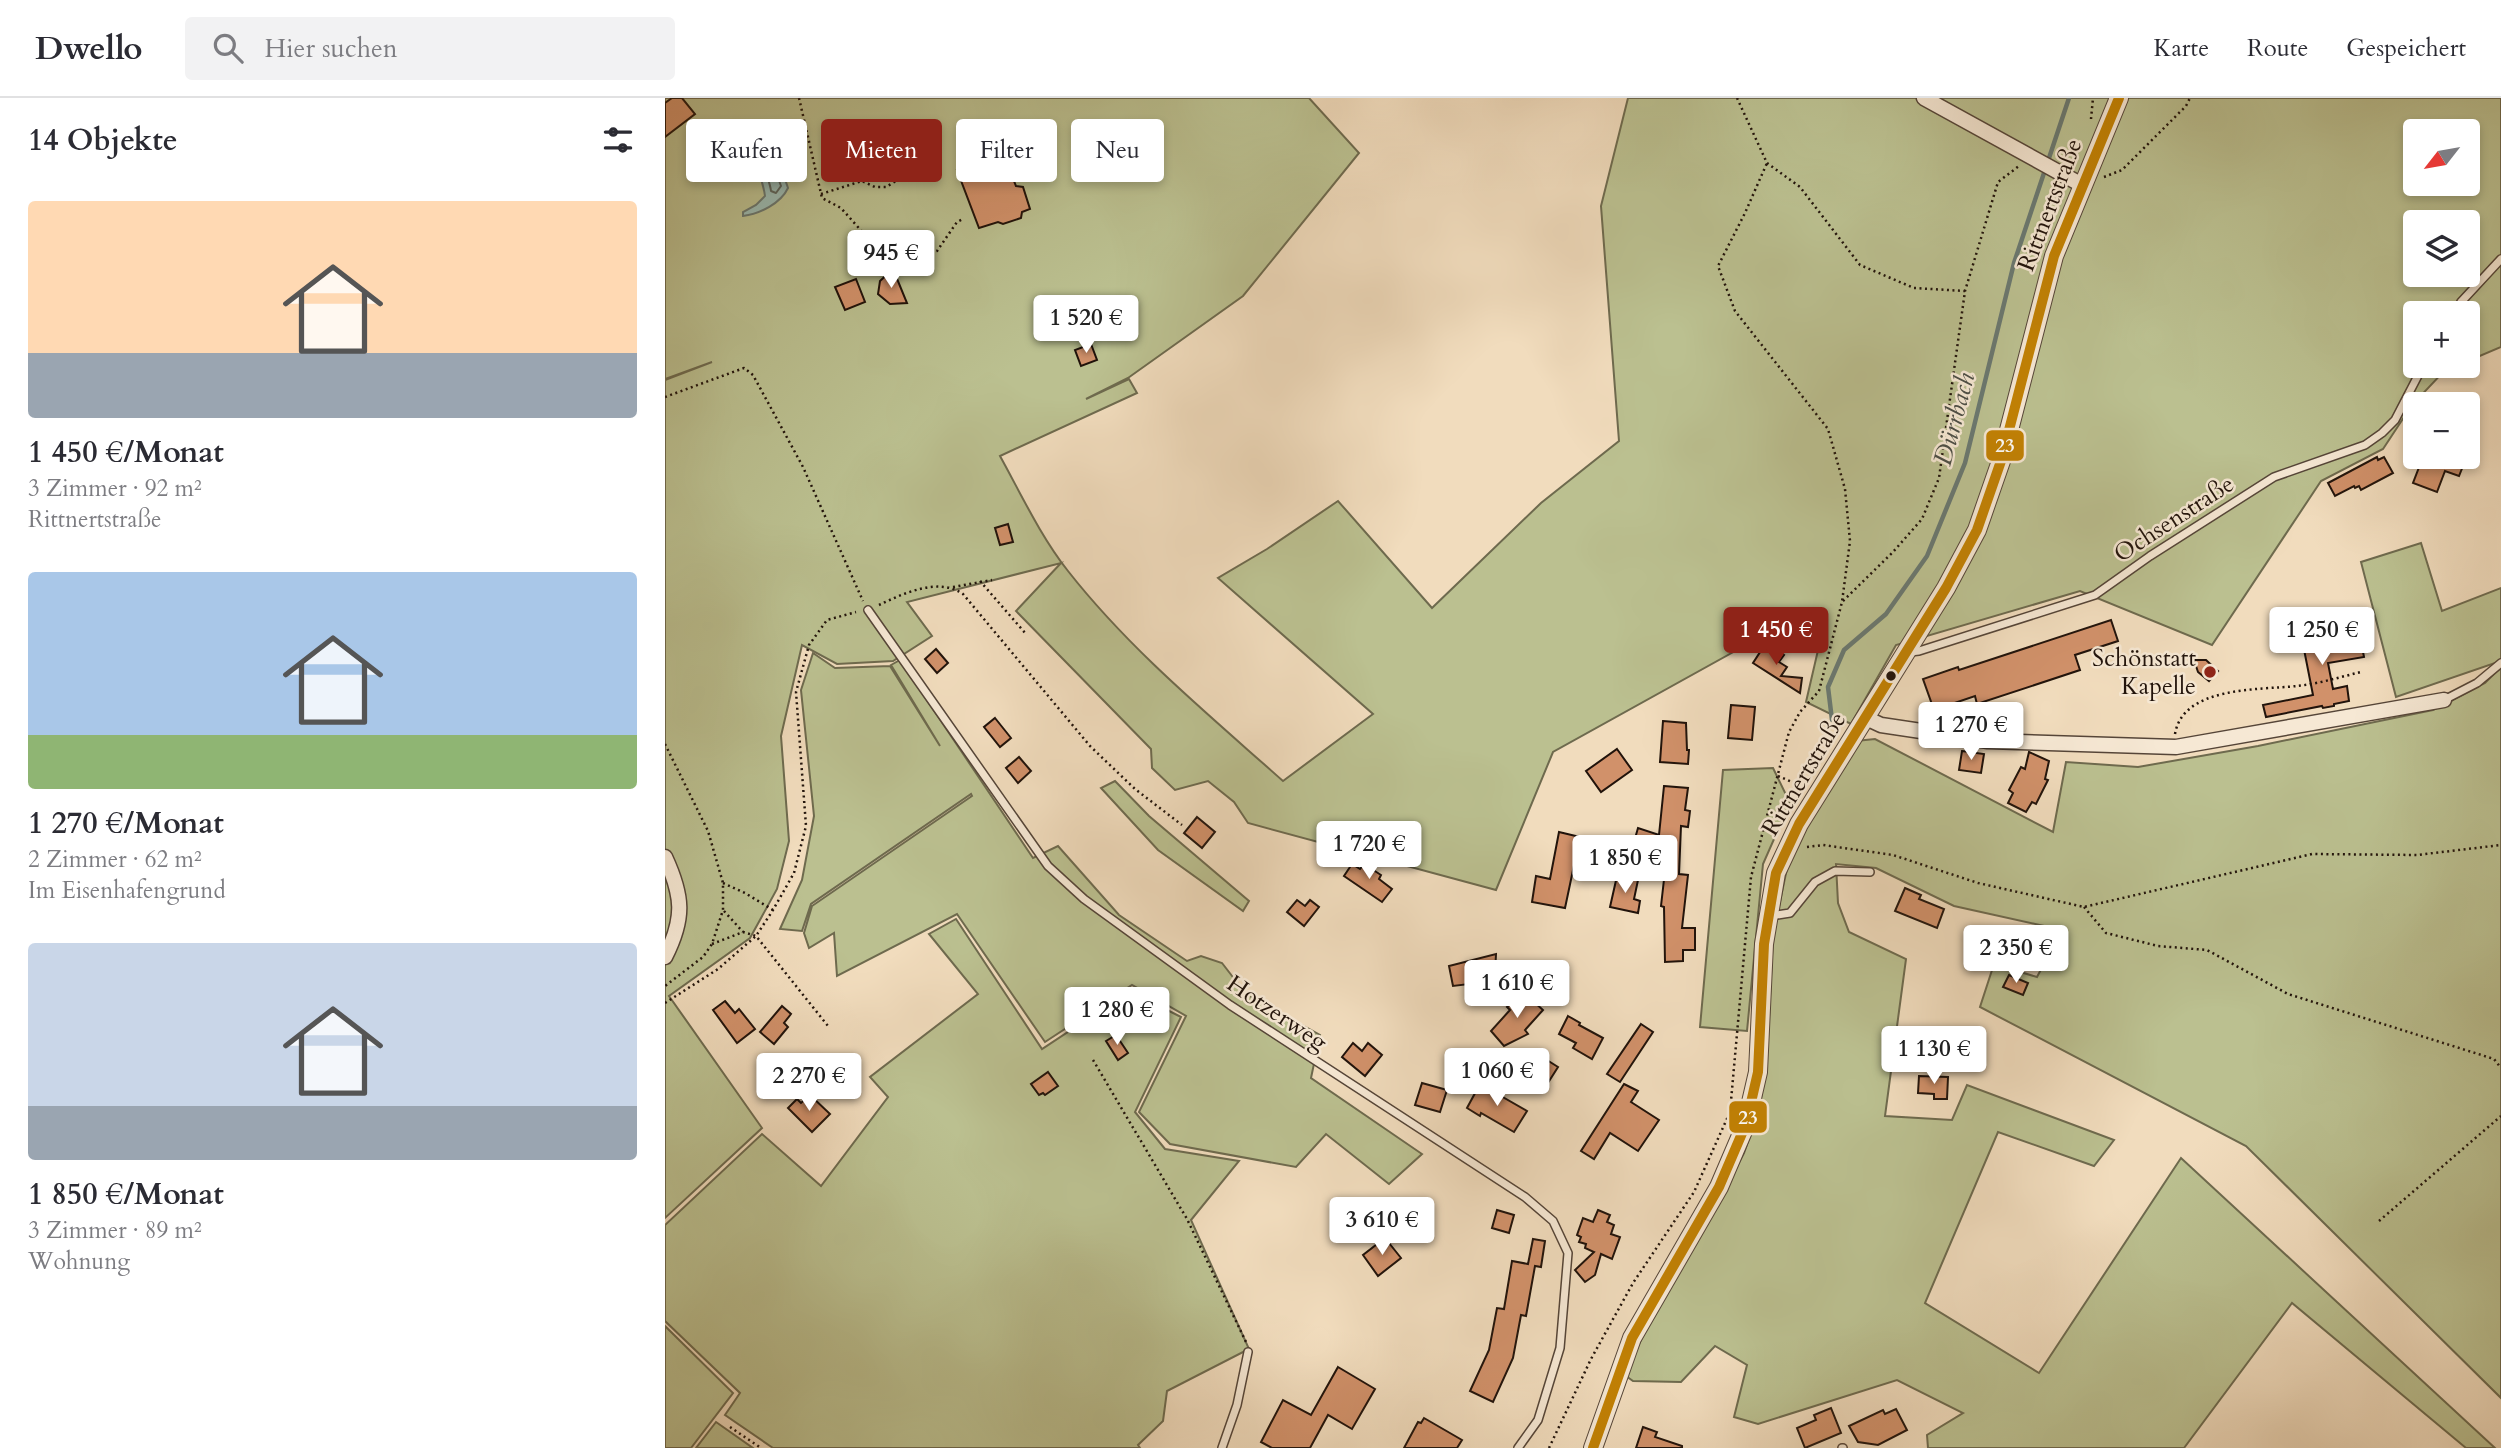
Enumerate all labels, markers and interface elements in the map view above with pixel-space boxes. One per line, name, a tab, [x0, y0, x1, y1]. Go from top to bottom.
search box	[185, 17, 675, 80]
text: Dwello	[35, 26, 143, 71]
icon: search	[209, 29, 247, 67]
text: Hier suchen	[265, 31, 398, 66]
text: Karte	[2154, 32, 2209, 65]
text: Route	[2247, 32, 2308, 65]
text: Gespeichert	[2346, 32, 2466, 65]
chip: Kaufen	[686, 119, 807, 182]
chip: Mieten	[821, 119, 942, 182]
chip: Filter	[956, 119, 1057, 182]
chip: Neu	[1071, 119, 1164, 182]
north arrow	[2403, 119, 2480, 196]
map controls	[2403, 119, 2480, 469]
text: 14 Objekte	[28, 120, 178, 161]
icon: filters	[599, 121, 637, 159]
street label: Rittnertstraße	[2010, 134, 2090, 276]
button: layers	[2403, 210, 2480, 287]
pin: 945 €	[842, 230, 940, 290]
text: 945 €	[863, 237, 919, 268]
icon: home	[270, 246, 396, 372]
pin: 1 520 €	[1021, 296, 1151, 355]
button: +	[2403, 301, 2480, 378]
text: 1 520 €	[1049, 302, 1123, 333]
water label: Dürrbach	[1925, 368, 1983, 469]
button: −	[2403, 392, 2480, 469]
line badge: 23	[1985, 429, 2025, 462]
text: 1 450 €/Monat	[28, 432, 224, 473]
text: 23	[1995, 433, 2015, 459]
street label: Ochsenstraße	[2107, 468, 2241, 570]
text: 3 Zimmer · 92 m²	[28, 473, 202, 504]
text: Rittnertstraße	[28, 504, 162, 535]
pin: 1 450 €	[1711, 608, 1841, 667]
pin: 1 250 €	[2257, 608, 2387, 667]
text: 1 450 €	[1739, 614, 1813, 645]
text: 1 250 €	[2285, 614, 2359, 645]
icon: home	[270, 617, 396, 743]
place label: Schönstatt Kapelle	[2092, 642, 2196, 703]
marker: Schönstatt Kapelle	[2202, 664, 2218, 680]
unlabelled marker	[1884, 669, 1898, 683]
pin: 1 270 €	[1906, 702, 2036, 762]
street label: Rittnertstraße	[1754, 706, 1854, 842]
text: 1 270 €	[1934, 709, 2008, 740]
text: 1 270 €/Monat	[28, 803, 224, 844]
pin: 1 720 €	[1304, 822, 1434, 881]
text: 1 720 €	[1332, 828, 1406, 859]
pin: 1 850 €	[1560, 836, 1690, 895]
text: 1 850 €	[1588, 842, 1662, 873]
text: 2 Zimmer · 62 m²	[28, 844, 202, 875]
text: Im Eisenhafengrund	[28, 875, 226, 906]
pin: 2 350 €	[1951, 926, 2081, 985]
text: 2 350 €	[1979, 932, 2053, 963]
pin: 1 610 €	[1452, 960, 1582, 1020]
street label: Hotzerweg	[1220, 967, 1334, 1059]
text: 1 610 €	[1480, 967, 1554, 998]
icon: home	[270, 988, 396, 1114]
pin: 1 280 €	[1052, 988, 1182, 1047]
text: 1 280 €	[1080, 994, 1154, 1025]
pin: 1 130 €	[1869, 1026, 1999, 1086]
text: 1 130 €	[1897, 1033, 1971, 1064]
pin: 1 060 €	[1432, 1048, 1562, 1108]
pin: 2 270 €	[744, 1054, 874, 1113]
text: 1 060 €	[1460, 1055, 1534, 1086]
text: 2 270 €	[772, 1060, 846, 1091]
line badge: 23	[1728, 1100, 1768, 1134]
text: 23	[1738, 1105, 1758, 1131]
text: 1 850 €/Monat	[28, 1174, 224, 1215]
pin: 3 610 €	[1317, 1198, 1447, 1257]
text: 3 610 €	[1345, 1204, 1419, 1235]
text: 3 Zimmer · 89 m²	[28, 1215, 202, 1246]
text: Wohnung	[28, 1246, 130, 1277]

